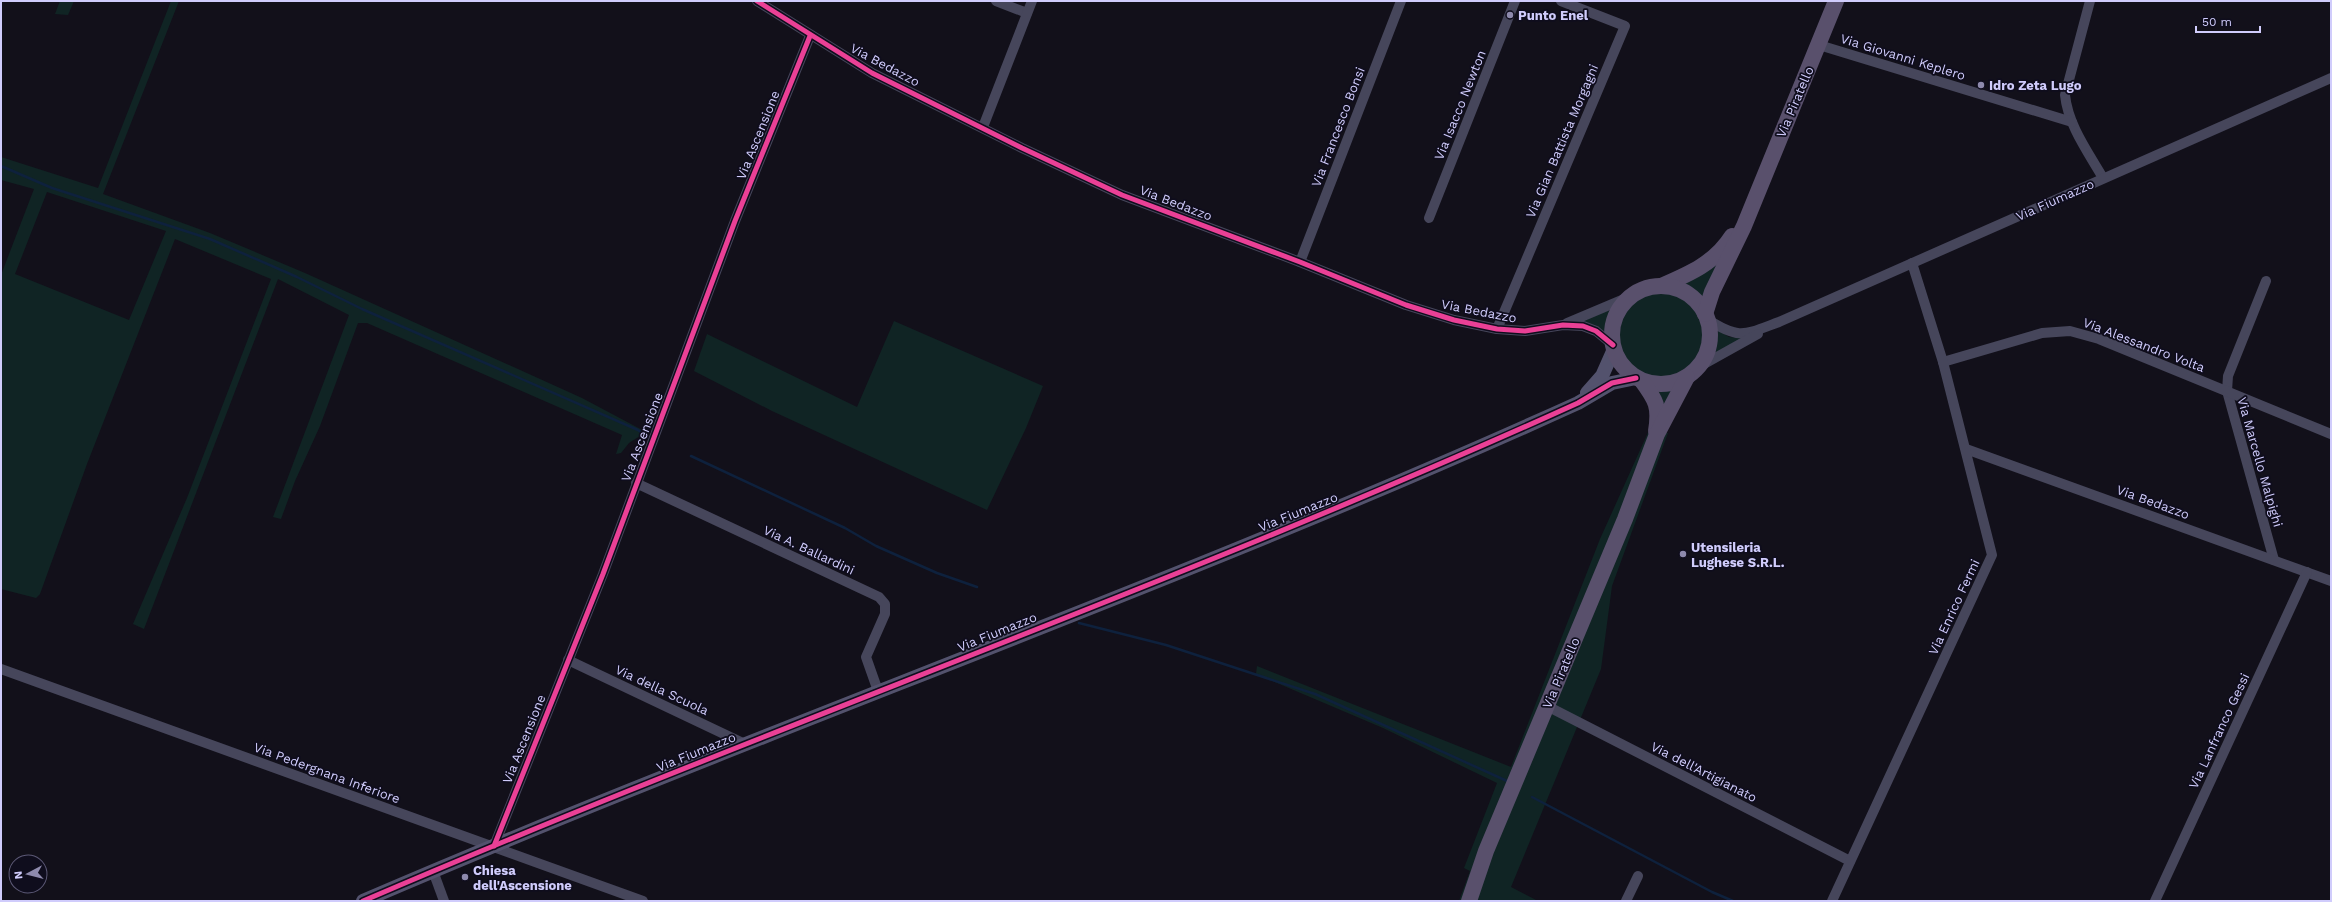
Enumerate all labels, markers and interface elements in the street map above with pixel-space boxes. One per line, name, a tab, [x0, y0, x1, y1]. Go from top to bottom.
place label: Punto Enel	[1518, 8, 1589, 23]
scale bar	[2196, 8, 2260, 34]
marker: Punto Enel	[1505, 10, 1515, 20]
text: 50 m	[2202, 15, 2232, 29]
street label: Via Giovanni Keplero	[1839, 31, 1968, 83]
street label: Via Bedazzo	[848, 40, 922, 90]
street label: Via Isacco Newton	[1431, 48, 1489, 162]
street label: Via Gian Battista Morgagni	[1523, 62, 1601, 220]
street label: Via Piratello	[1773, 64, 1817, 140]
street label: Via Francesco Bonsi	[1308, 65, 1368, 189]
place label: Idro Zeta Lugo	[1989, 78, 2082, 93]
marker: Idro Zeta Lugo	[1976, 80, 1986, 90]
street label: Via Ascensione	[733, 88, 783, 182]
street label: Via Fiumazzo	[2014, 176, 2097, 224]
street label: Via Bedazzo	[1138, 182, 1215, 224]
street label: Via Bedazzo	[1440, 296, 1518, 326]
street label: Via Alessandro Volta	[2081, 315, 2208, 375]
street label: Via Ascensione	[618, 390, 666, 484]
street label: Via Marcello Malpighi	[2234, 395, 2286, 529]
street label: Via Bedazzo	[2115, 482, 2192, 522]
street label: Via Fiumazzo	[1256, 489, 1340, 535]
street label: Via A. Ballardini	[761, 522, 857, 578]
place label: Utensileria Lughese S.R.L.	[1691, 540, 1785, 570]
marker: Utensileria Lughese S.R.L.	[1678, 549, 1688, 559]
street label: Via Enrico Fermi	[1925, 557, 1983, 657]
street label: Via Fiumazzo	[955, 609, 1039, 655]
street label: Via Piratello	[1539, 635, 1583, 711]
street label: Via della Scuola	[613, 662, 712, 718]
street label: Via Lanfranco Gessi	[2186, 671, 2252, 791]
street label: Via Ascensione	[499, 692, 549, 786]
street label: Via Fiumazzo	[654, 729, 738, 775]
street label: Via dell'Artigianato	[1648, 739, 1760, 805]
street label: Via Pedergnana Inferiore	[252, 740, 402, 806]
north arrow	[8, 854, 48, 894]
place label: Chiesa dell'Ascensione	[473, 863, 572, 893]
text: N	[12, 870, 26, 880]
marker: Chiesa dell'Ascensione	[460, 872, 470, 882]

